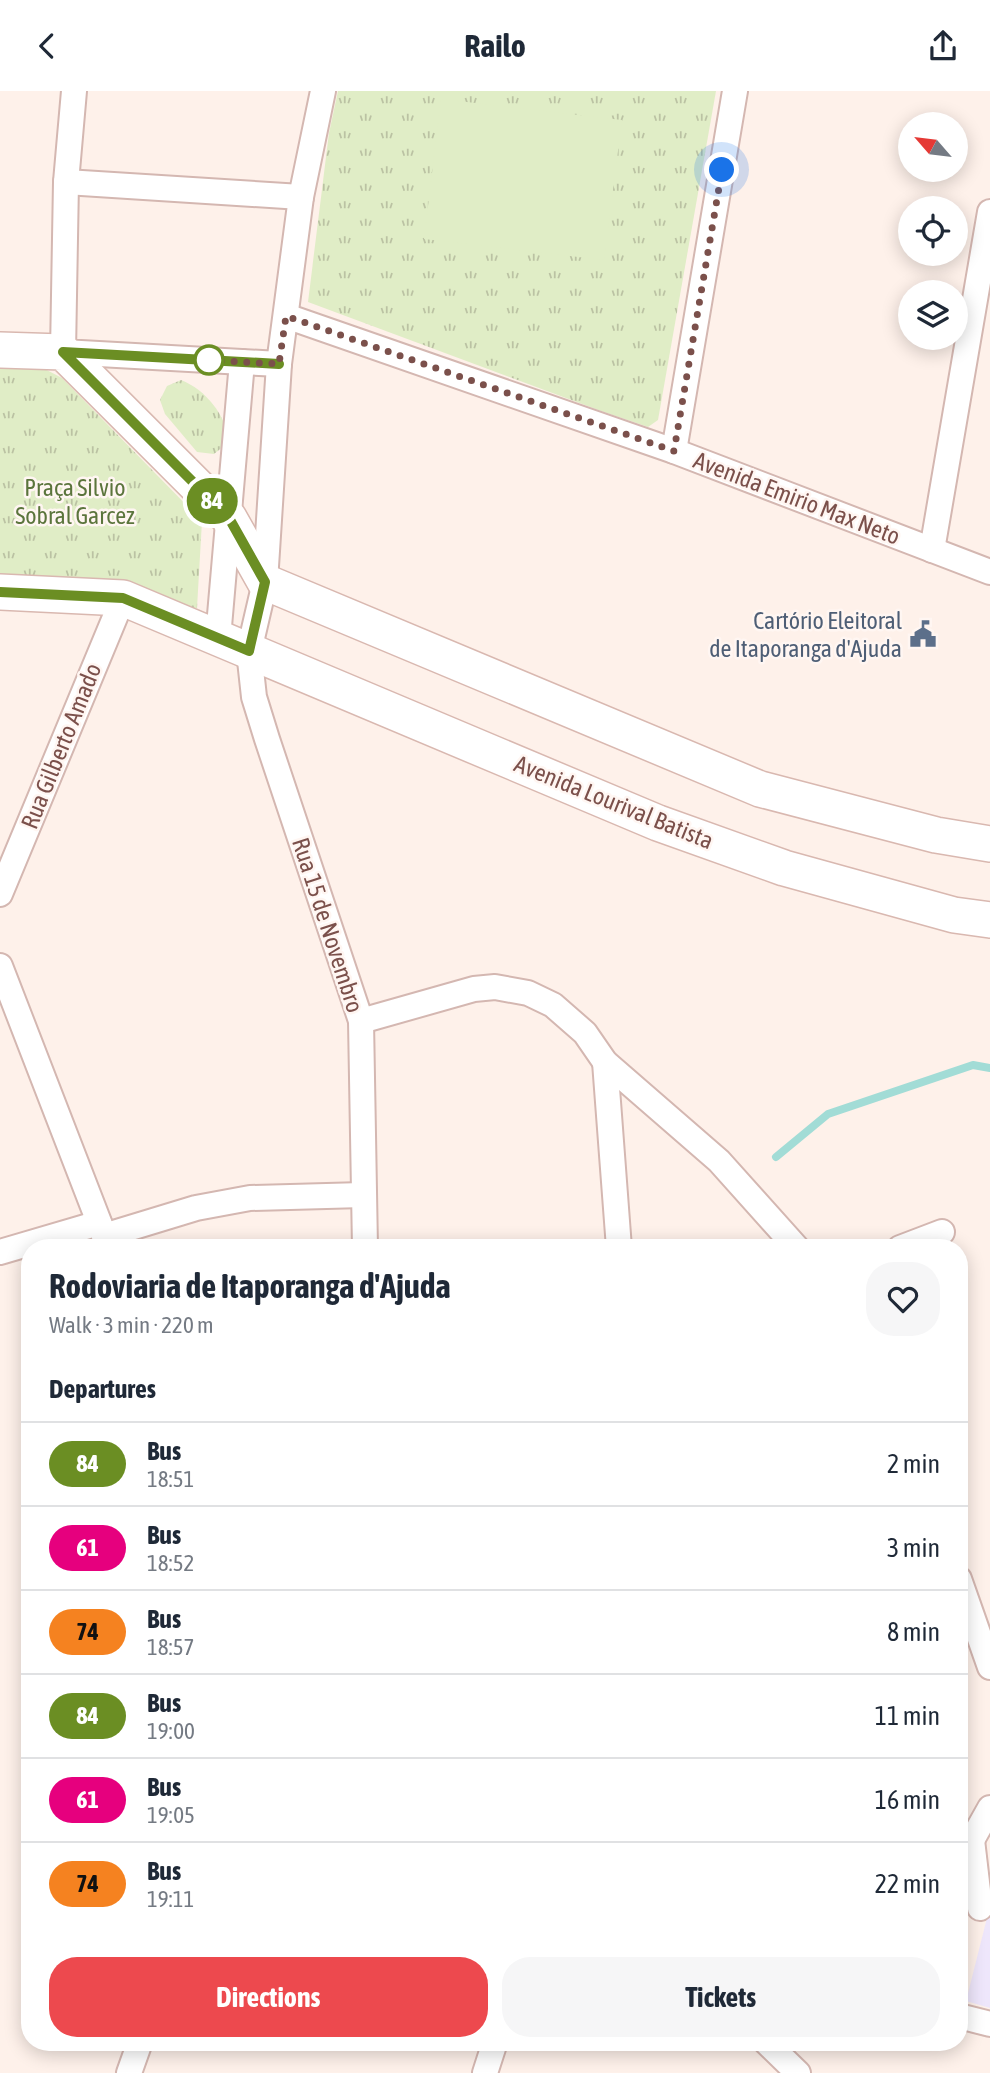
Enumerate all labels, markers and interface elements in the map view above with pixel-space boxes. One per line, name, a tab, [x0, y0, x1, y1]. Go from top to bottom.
icon: back	[28, 27, 66, 65]
text: Railo	[464, 27, 526, 64]
icon: share	[924, 27, 962, 65]
north arrow	[898, 112, 968, 182]
map controls	[898, 112, 968, 350]
your location	[704, 152, 739, 187]
button: locate	[898, 196, 968, 266]
button: layers	[898, 280, 968, 350]
unlabelled marker	[194, 345, 224, 375]
street label: Avenida Emirio Max Neto	[690, 446, 904, 550]
park label: Praça Silvio Sobral Garcez	[15, 474, 135, 529]
line badge: 84	[180, 478, 244, 524]
text: 84	[201, 487, 223, 514]
place label: Cartório Eleitoral de Itaporanga d'Ajuda	[709, 607, 903, 662]
public building icon: Cartório Eleitoral de Itaporanga d'Ajuda	[908, 619, 938, 649]
street label: Rua Gilberto Amado	[16, 659, 106, 833]
street label: Avenida Lourival Batista	[511, 750, 717, 854]
street label: Rua 15 de Novembro	[287, 834, 369, 1016]
button: heart	[866, 1262, 940, 1336]
text: Rodoviaria de Itaporanga d'Ajuda	[49, 1267, 451, 1305]
text: Walk · 3 min · 220 m	[49, 1312, 213, 1338]
text: Departures	[49, 1374, 156, 1404]
text: Bus	[147, 1436, 181, 1466]
text: 2 min	[887, 1449, 940, 1479]
text: 84	[76, 1450, 99, 1477]
text: 18:51	[147, 1466, 194, 1492]
text: Bus	[147, 1520, 181, 1550]
text: 3 min	[887, 1533, 940, 1563]
text: 61	[76, 1534, 99, 1561]
text: 18:52	[147, 1550, 194, 1576]
text: Bus	[147, 1604, 181, 1634]
text: 8 min	[887, 1617, 940, 1647]
text: 74	[76, 1618, 99, 1645]
text: 18:57	[147, 1634, 194, 1660]
text: Bus	[147, 1688, 181, 1718]
text: 11 min	[875, 1701, 940, 1731]
text: 84	[76, 1702, 99, 1729]
text: 19:00	[147, 1718, 195, 1744]
text: Bus	[147, 1772, 181, 1802]
text: 16 min	[875, 1785, 940, 1815]
text: 61	[76, 1786, 99, 1813]
text: 19:05	[147, 1802, 195, 1828]
text: Bus	[147, 1856, 181, 1886]
text: 22 min	[875, 1869, 940, 1899]
text: 74	[76, 1870, 99, 1897]
text: 19:11	[147, 1886, 194, 1912]
button: Directions	[49, 1957, 488, 2037]
button: Tickets	[502, 1957, 940, 2037]

